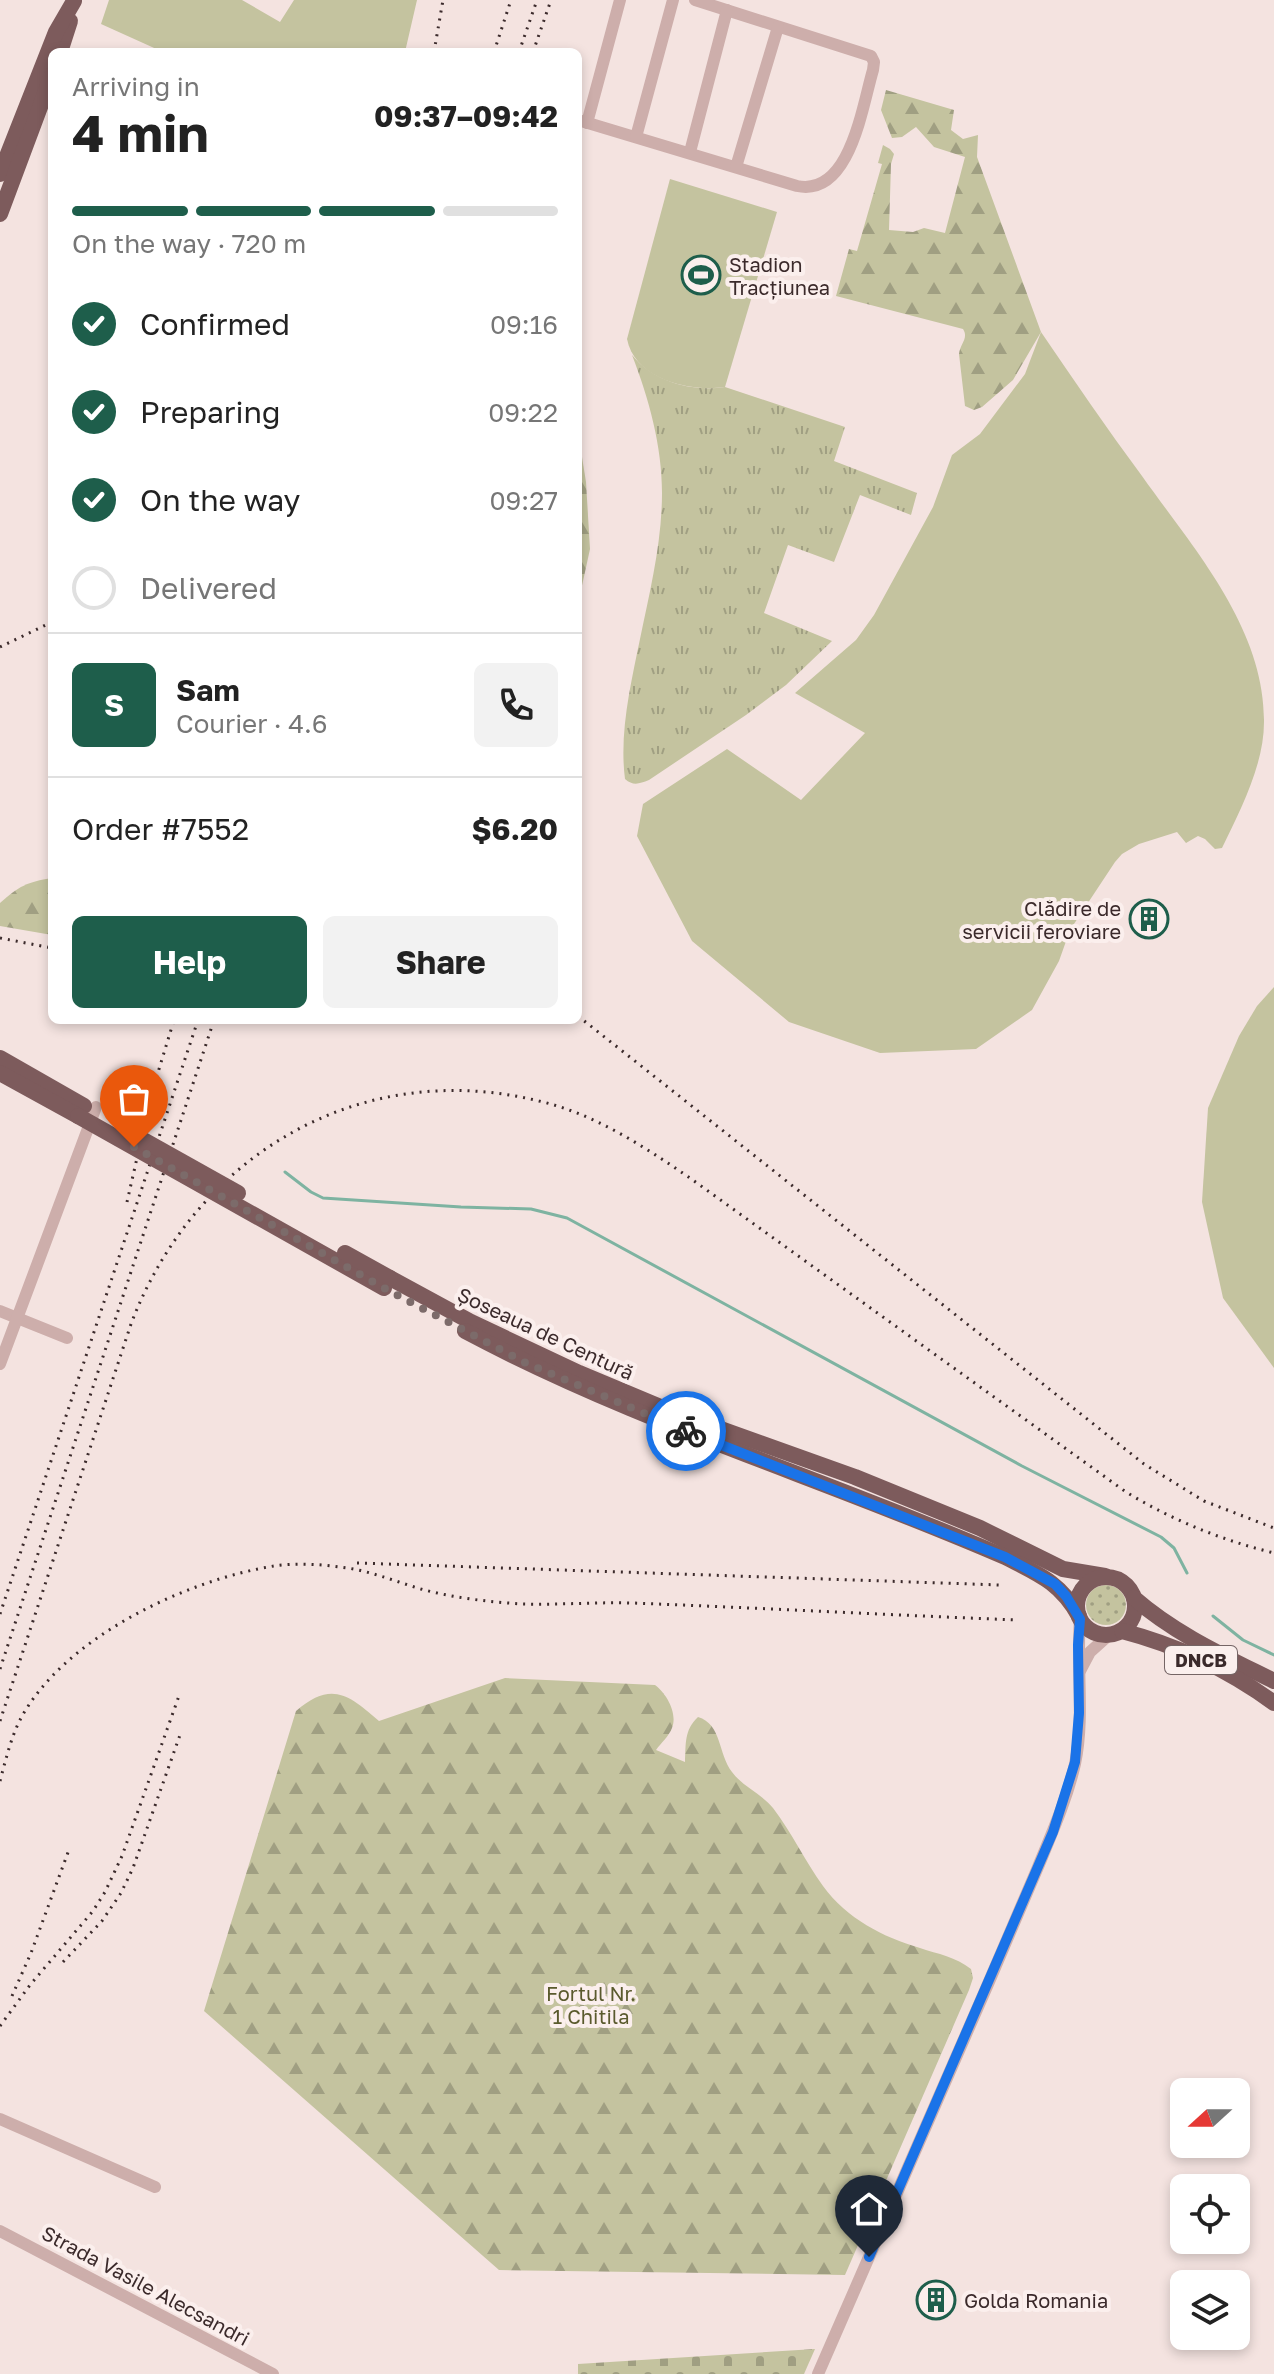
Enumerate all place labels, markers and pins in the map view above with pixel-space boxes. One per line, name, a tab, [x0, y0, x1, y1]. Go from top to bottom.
place label: Stadion Tracțiunea	[729, 252, 830, 300]
sports icon: Stadion Tracțiunea	[680, 254, 722, 296]
place label: Clădire de servicii feroviare	[962, 896, 1121, 943]
building icon: Clădire de servicii feroviare	[1128, 898, 1170, 940]
pin	[100, 1065, 168, 1147]
pin	[835, 2175, 903, 2257]
building icon: Golda Romania	[915, 2279, 957, 2321]
place label: Golda Romania	[964, 2288, 1108, 2312]

